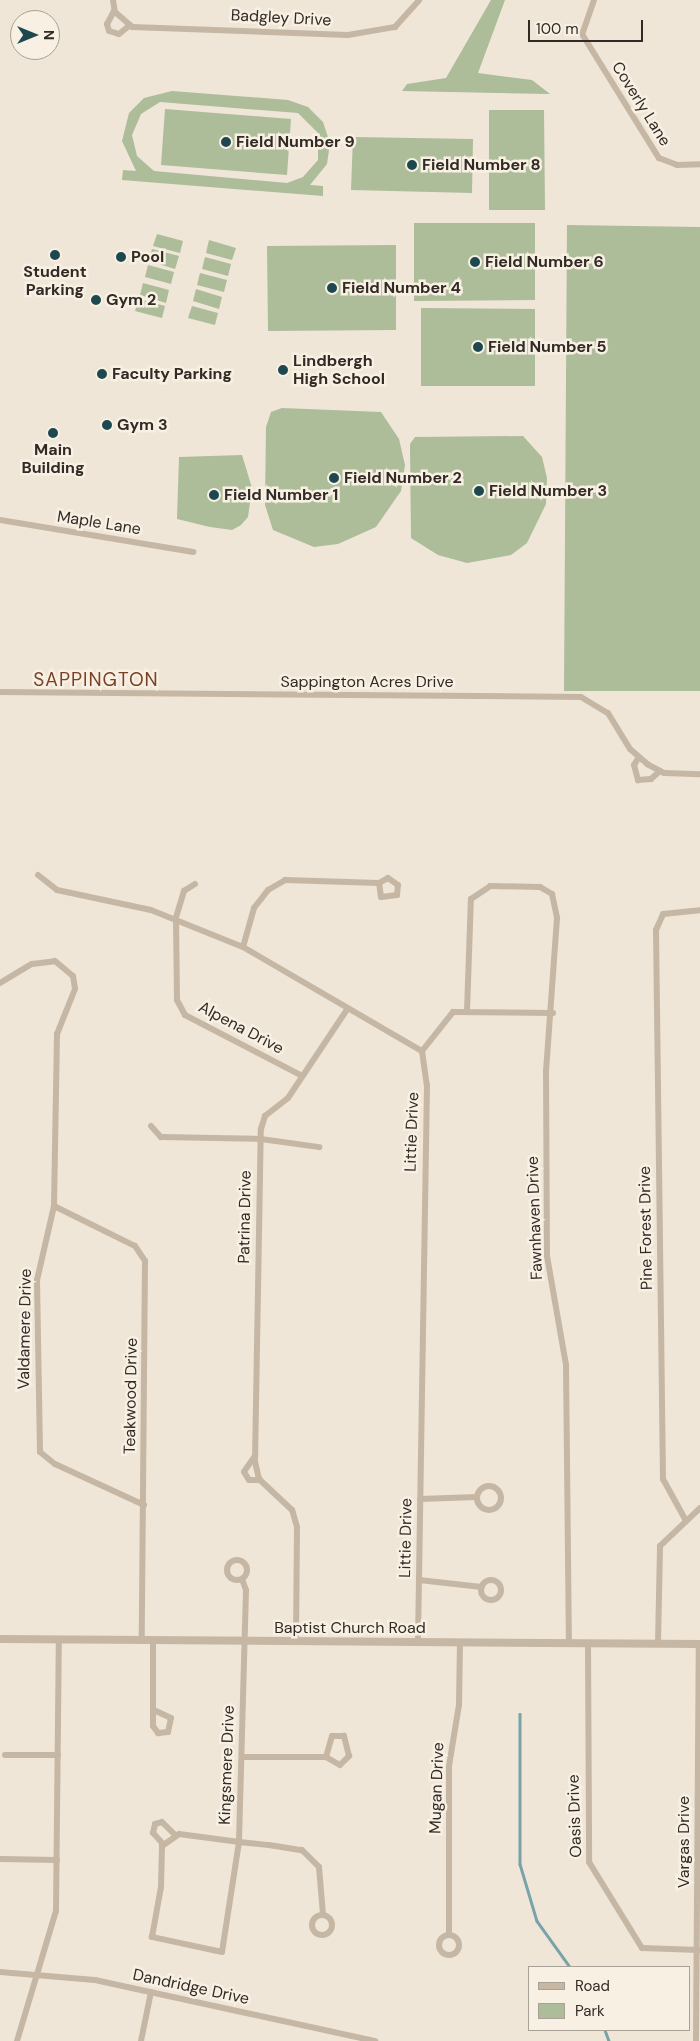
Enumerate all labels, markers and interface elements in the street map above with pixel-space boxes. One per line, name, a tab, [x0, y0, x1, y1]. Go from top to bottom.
street label: Badgley Drive	[230, 6, 332, 30]
north arrow	[10, 10, 60, 60]
scale bar	[530, 10, 645, 42]
text: 100 m	[536, 19, 579, 39]
text: N	[40, 30, 58, 40]
street label: Coverly Lane	[607, 58, 675, 150]
place label: Field Number 9	[236, 132, 355, 152]
marker: Field Number 9	[220, 136, 232, 148]
place label: Field Number 8	[422, 155, 541, 175]
marker: Field Number 8	[406, 159, 418, 171]
place label: Pool	[131, 247, 164, 267]
marker: Student Parking	[49, 249, 61, 261]
marker: Pool	[115, 251, 127, 263]
place label: Field Number 6	[485, 252, 604, 272]
marker: Field Number 6	[469, 256, 481, 268]
place label: Student Parking	[23, 262, 87, 300]
place label: Field Number 4	[342, 278, 461, 298]
marker: Field Number 4	[326, 282, 338, 294]
place label: Gym 2	[106, 290, 156, 310]
marker: Gym 2	[90, 294, 102, 306]
place label: Field Number 5	[488, 337, 606, 357]
marker: Field Number 5	[472, 341, 484, 353]
place label: Lindbergh High School	[293, 351, 385, 389]
place label: Faculty Parking	[112, 364, 232, 384]
marker: Lindbergh High School	[277, 364, 289, 376]
marker: Faculty Parking	[96, 368, 108, 380]
place label: Gym 3	[117, 415, 168, 435]
marker: Gym 3	[101, 419, 113, 431]
marker: Main Building	[47, 427, 59, 439]
place label: Main Building	[22, 440, 84, 478]
place label: Field Number 2	[344, 468, 462, 488]
marker: Field Number 2	[328, 472, 340, 484]
place label: Field Number 3	[489, 481, 607, 501]
place label: Field Number 1	[224, 485, 338, 505]
marker: Field Number 3	[473, 485, 485, 497]
marker: Field Number 1	[208, 489, 220, 501]
street label: Maple Lane	[56, 507, 142, 539]
district label: SAPPINGTON	[32, 669, 160, 691]
street label: Sappington Acres Drive	[280, 672, 454, 692]
street label: Alpena Drive	[195, 998, 287, 1058]
street label: Littie Drive	[401, 1092, 423, 1172]
street label: Fawnhaven Drive	[523, 1156, 547, 1280]
street label: Pine Forest Drive	[635, 1166, 657, 1290]
street label: Patrina Drive	[235, 1170, 255, 1264]
street label: Valdamere Drive	[14, 1268, 36, 1390]
street label: Teakwood Drive	[120, 1338, 142, 1454]
street label: Littie Drive	[396, 1498, 416, 1578]
street label: Baptist Church Road	[274, 1618, 426, 1638]
street label: Kingsmere Drive	[215, 1705, 239, 1825]
street label: Mugan Drive	[426, 1742, 448, 1834]
street label: Oasis Drive	[564, 1774, 586, 1858]
street label: Vargas Drive	[674, 1796, 694, 1888]
street label: Dandridge Drive	[131, 1965, 251, 2009]
legend	[528, 1966, 690, 2031]
text: Road	[575, 1976, 610, 1996]
text: Park	[575, 2001, 605, 2021]

